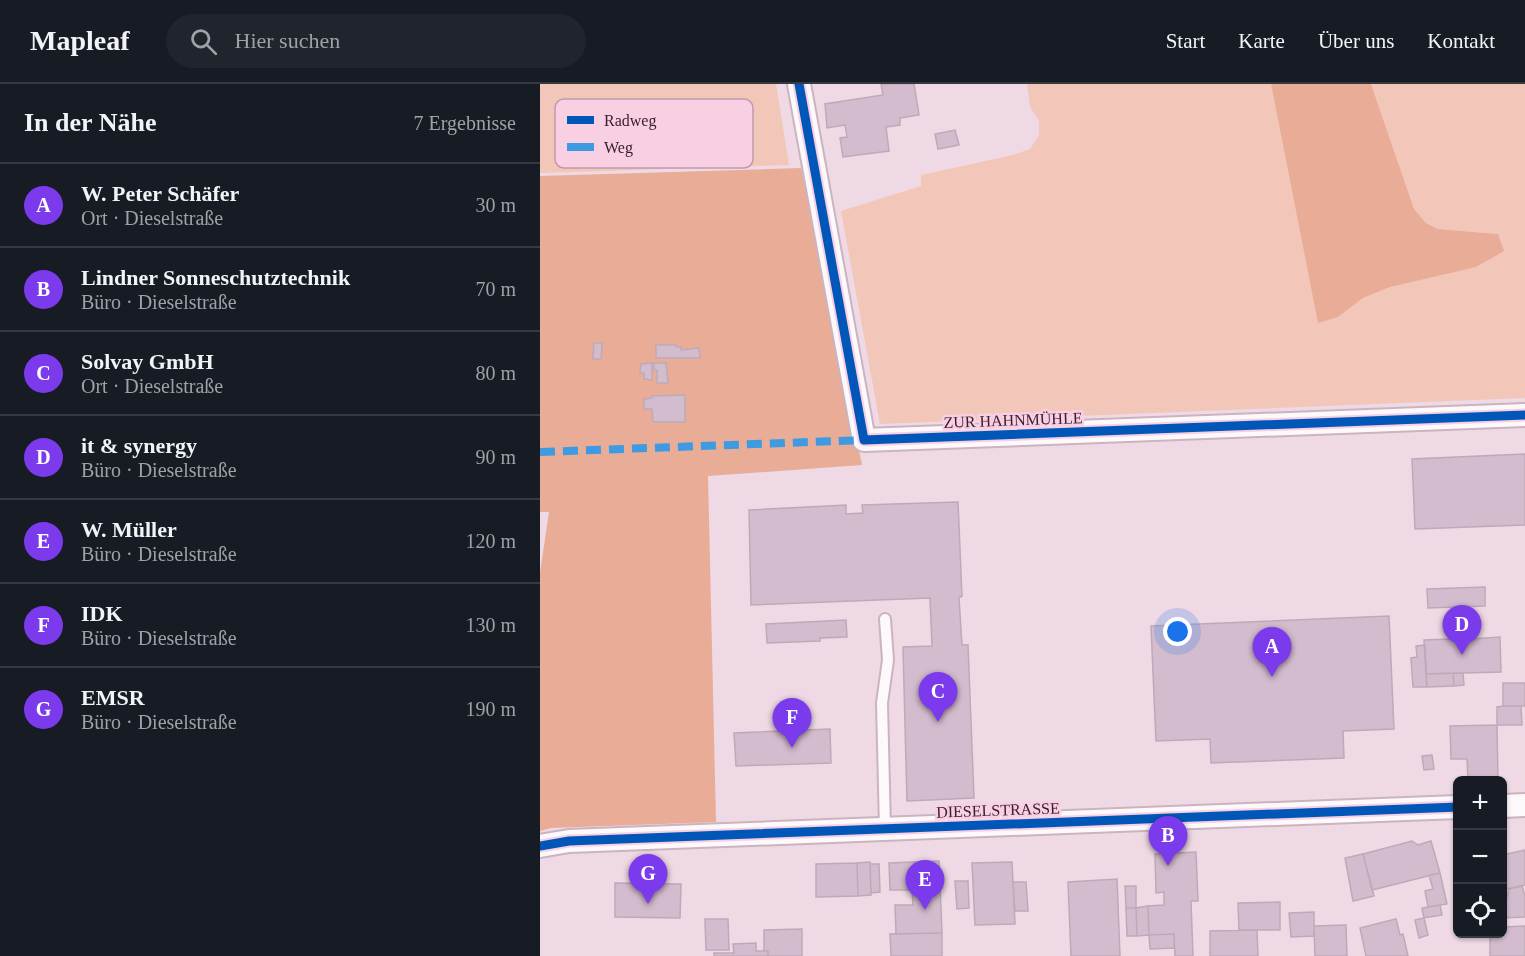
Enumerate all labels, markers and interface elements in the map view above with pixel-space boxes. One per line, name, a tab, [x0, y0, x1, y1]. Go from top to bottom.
search box	[166, 14, 586, 68]
text: Mapleaf	[30, 25, 130, 56]
icon: search	[187, 25, 220, 58]
text: Hier suchen	[235, 28, 340, 53]
text: Start	[1166, 29, 1205, 53]
text: Karte	[1238, 29, 1285, 53]
text: Über uns	[1318, 29, 1394, 53]
text: Kontakt	[1427, 29, 1495, 53]
legend	[555, 99, 753, 168]
text: In der Nähe	[24, 108, 156, 137]
text: 7 Ergebnisse	[414, 112, 516, 134]
text: Radweg	[604, 112, 656, 130]
text: Weg	[604, 139, 633, 157]
text: W. Peter Schäfer	[81, 181, 239, 206]
text: A	[36, 194, 51, 216]
text: 30 m	[475, 194, 516, 216]
text: Ort · Dieselstraße	[81, 207, 223, 229]
text: Lindner Sonneschutztechnik	[81, 265, 350, 290]
text: B	[37, 278, 50, 300]
text: 70 m	[475, 278, 516, 300]
text: Büro · Dieselstraße	[81, 291, 237, 313]
text: Solvay GmbH	[81, 349, 214, 374]
text: C	[36, 362, 51, 384]
text: 80 m	[475, 362, 516, 384]
text: Ort · Dieselstraße	[81, 375, 223, 397]
street label: ZUR HAHNMÜHLE	[943, 409, 1083, 431]
text: it & synergy	[81, 433, 197, 458]
text: D	[36, 446, 51, 468]
text: 90 m	[475, 446, 516, 468]
text: Büro · Dieselstraße	[81, 459, 237, 481]
text: W. Müller	[81, 517, 177, 542]
text: E	[37, 530, 50, 552]
text: 120 m	[465, 530, 516, 552]
text: Büro · Dieselstraße	[81, 543, 237, 565]
text: IDK	[81, 601, 123, 626]
pin: D	[1442, 606, 1482, 655]
text: F	[37, 614, 50, 636]
text: 130 m	[465, 614, 516, 636]
your location	[1163, 617, 1192, 646]
text: Büro · Dieselstraße	[81, 627, 237, 649]
pin: A	[1252, 628, 1292, 677]
pin: C	[918, 672, 958, 722]
text: EMSR	[81, 685, 145, 710]
text: G	[36, 698, 51, 720]
text: 190 m	[465, 698, 516, 720]
pin: F	[772, 698, 812, 748]
text: Büro · Dieselstraße	[81, 711, 237, 733]
map controls	[1453, 776, 1507, 938]
button: +	[1453, 776, 1507, 830]
street label: DIESELSTRASSE	[936, 799, 1060, 821]
pin: B	[1148, 816, 1188, 866]
button: −	[1453, 830, 1507, 884]
pin: G	[628, 854, 668, 904]
pin: E	[906, 860, 944, 910]
button: locate	[1453, 884, 1507, 938]

